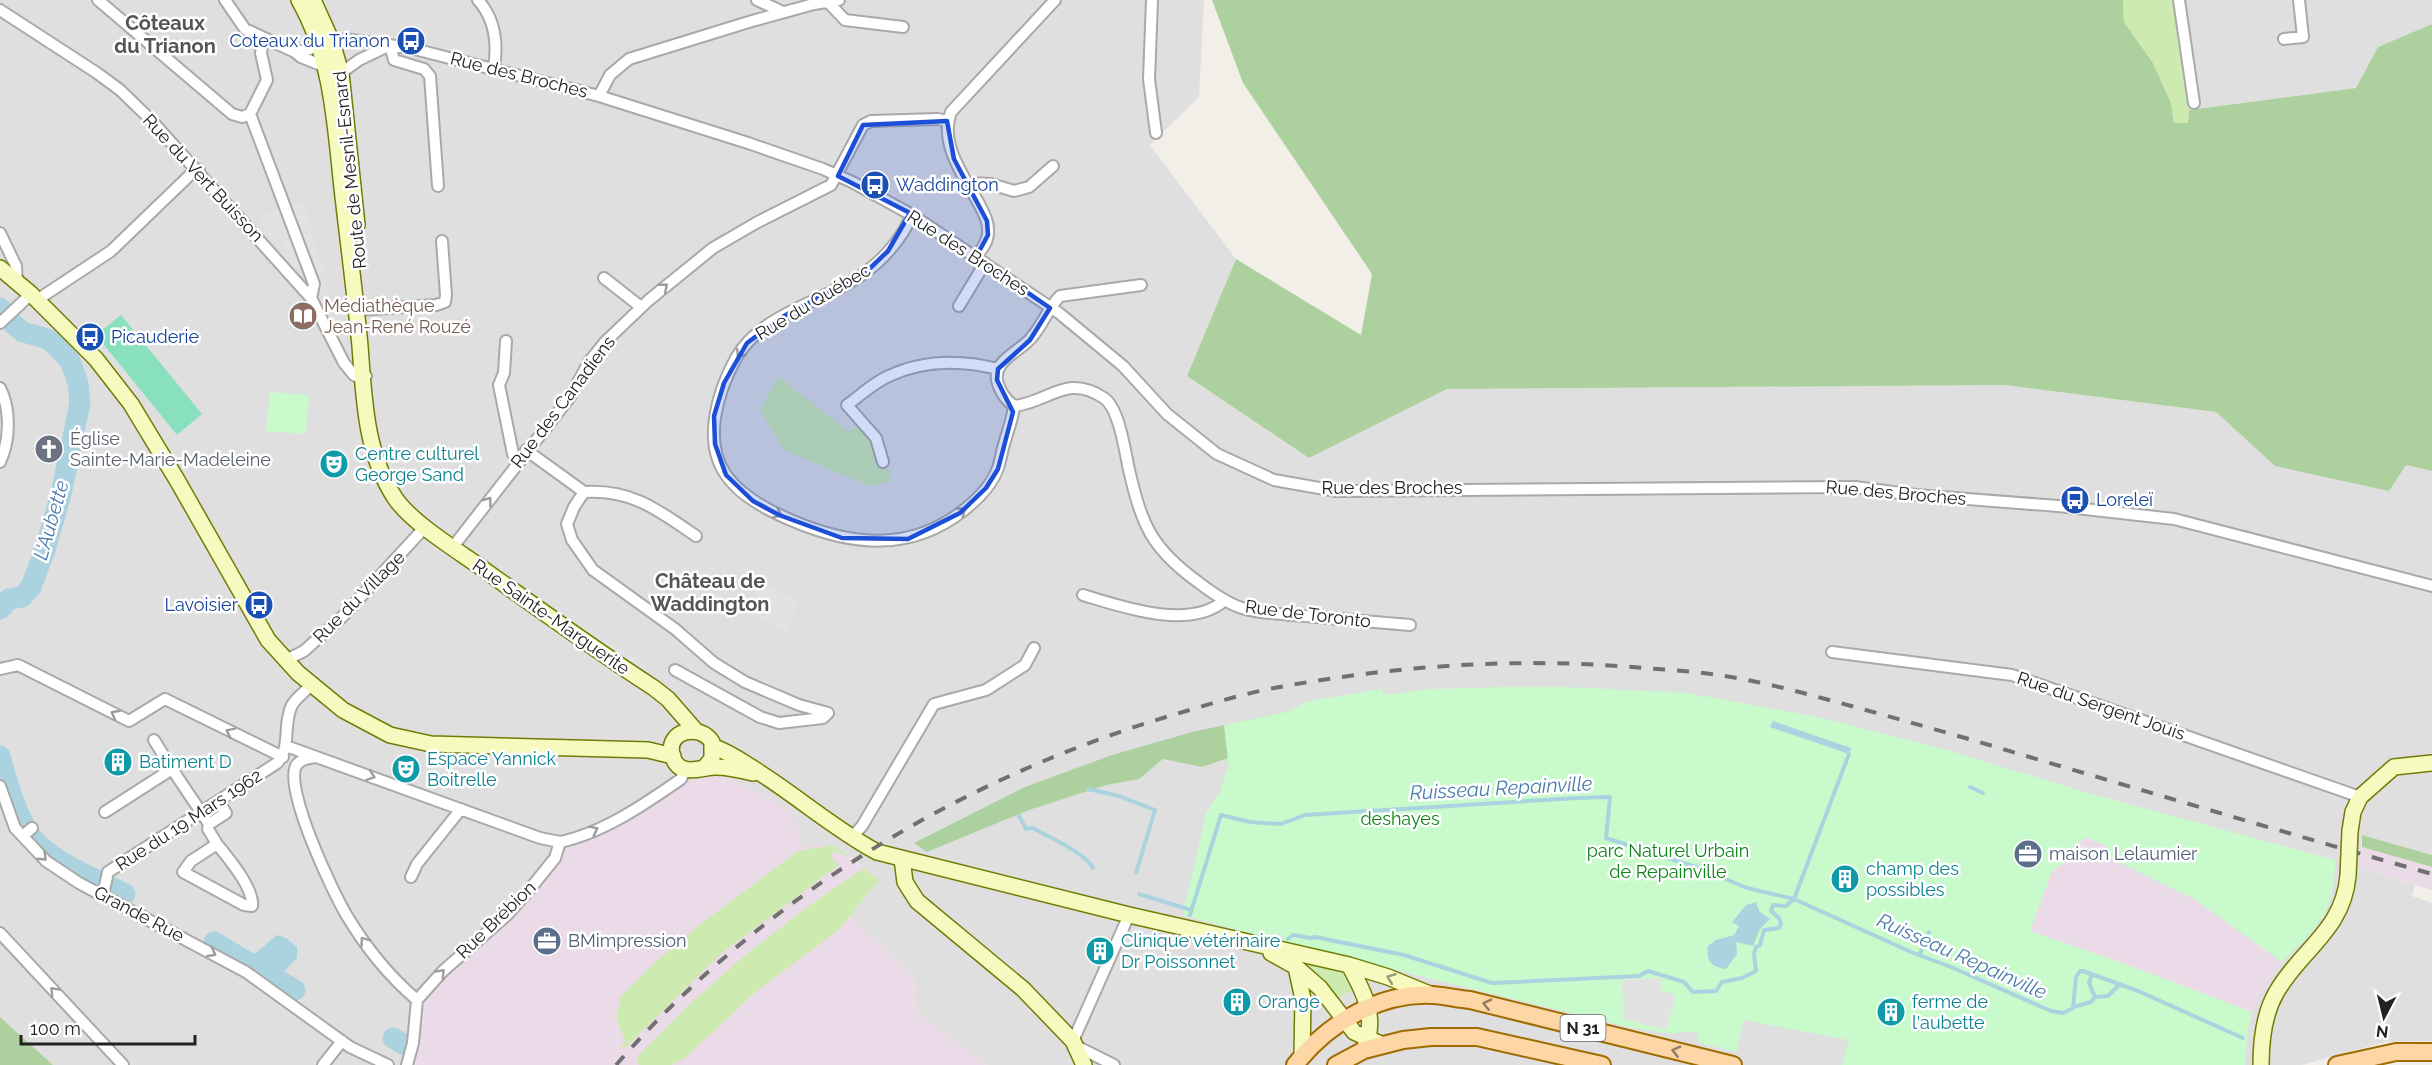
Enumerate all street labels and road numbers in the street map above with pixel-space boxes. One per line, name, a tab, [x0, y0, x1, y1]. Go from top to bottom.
street label: Rue des Broches	[448, 47, 590, 102]
street label: Route de Mesnil-Esnard	[329, 70, 370, 270]
street label: Rue du Vert Buisson	[139, 109, 268, 246]
street label: Rue des Broches	[903, 205, 1033, 300]
street label: Rue du Québec	[752, 259, 874, 344]
street label: Rue des Canadiens	[506, 331, 619, 472]
street label: Rue des Broches	[1825, 476, 1967, 509]
street label: Rue des Broches	[1322, 477, 1463, 498]
street label: Rue du Village	[309, 546, 409, 647]
street label: Rue Sainte-Marguerite	[469, 554, 634, 679]
street label: Rue de Toronto	[1244, 595, 1372, 632]
street label: Rue du Sergent Jouis	[2014, 667, 2188, 744]
street label: Rue du 19 Mars 1962	[112, 764, 266, 875]
street label: Rue Brébion	[452, 877, 540, 963]
street label: Grande Rue	[91, 881, 188, 946]
road number: N 31	[1560, 1015, 1606, 1041]

